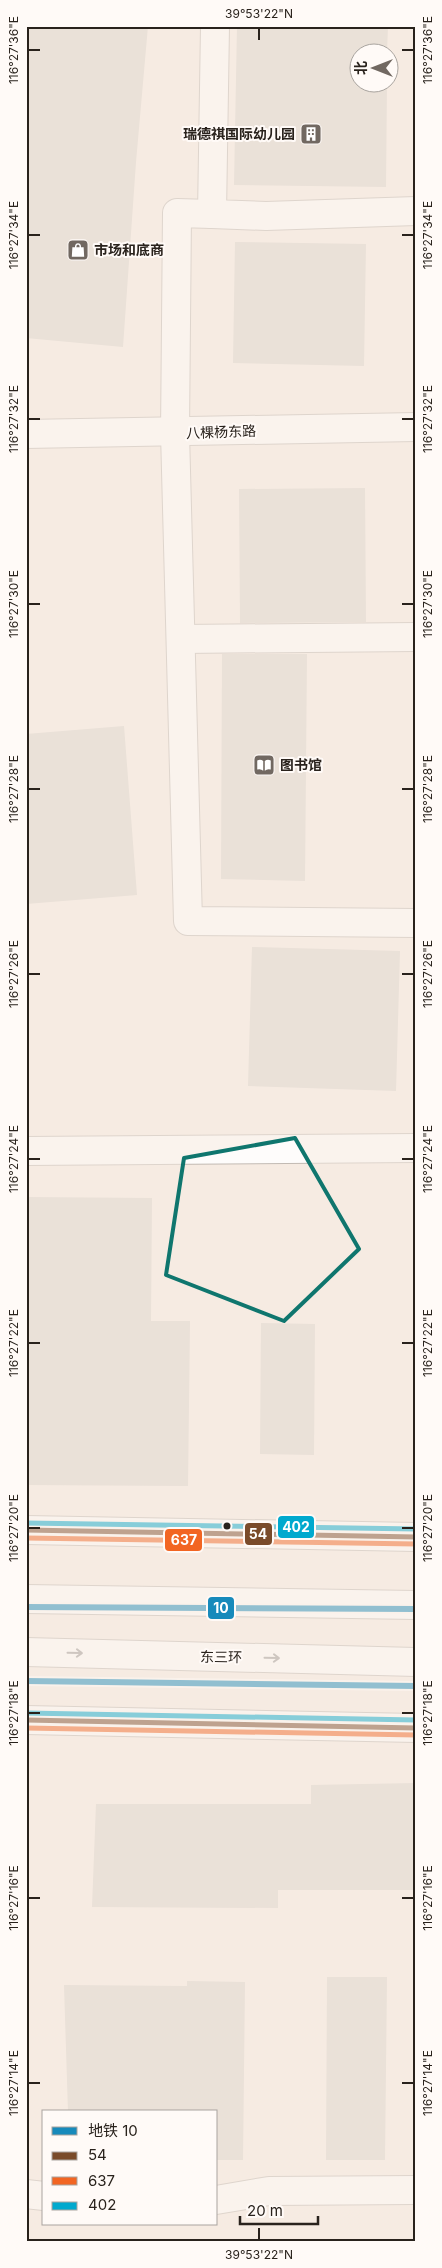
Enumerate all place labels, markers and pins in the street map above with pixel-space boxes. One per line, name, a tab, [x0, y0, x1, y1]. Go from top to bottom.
building icon: 瑞德祺国际幼儿园	[299, 122, 323, 146]
place label: 瑞德祺国际幼儿园	[183, 125, 295, 142]
shop icon: 市场和底商	[66, 238, 90, 262]
place label: 市场和底商	[94, 241, 164, 258]
library icon: 图书馆	[252, 753, 276, 777]
place label: 图书馆	[280, 756, 322, 773]
unlabelled marker	[222, 1521, 232, 1531]

